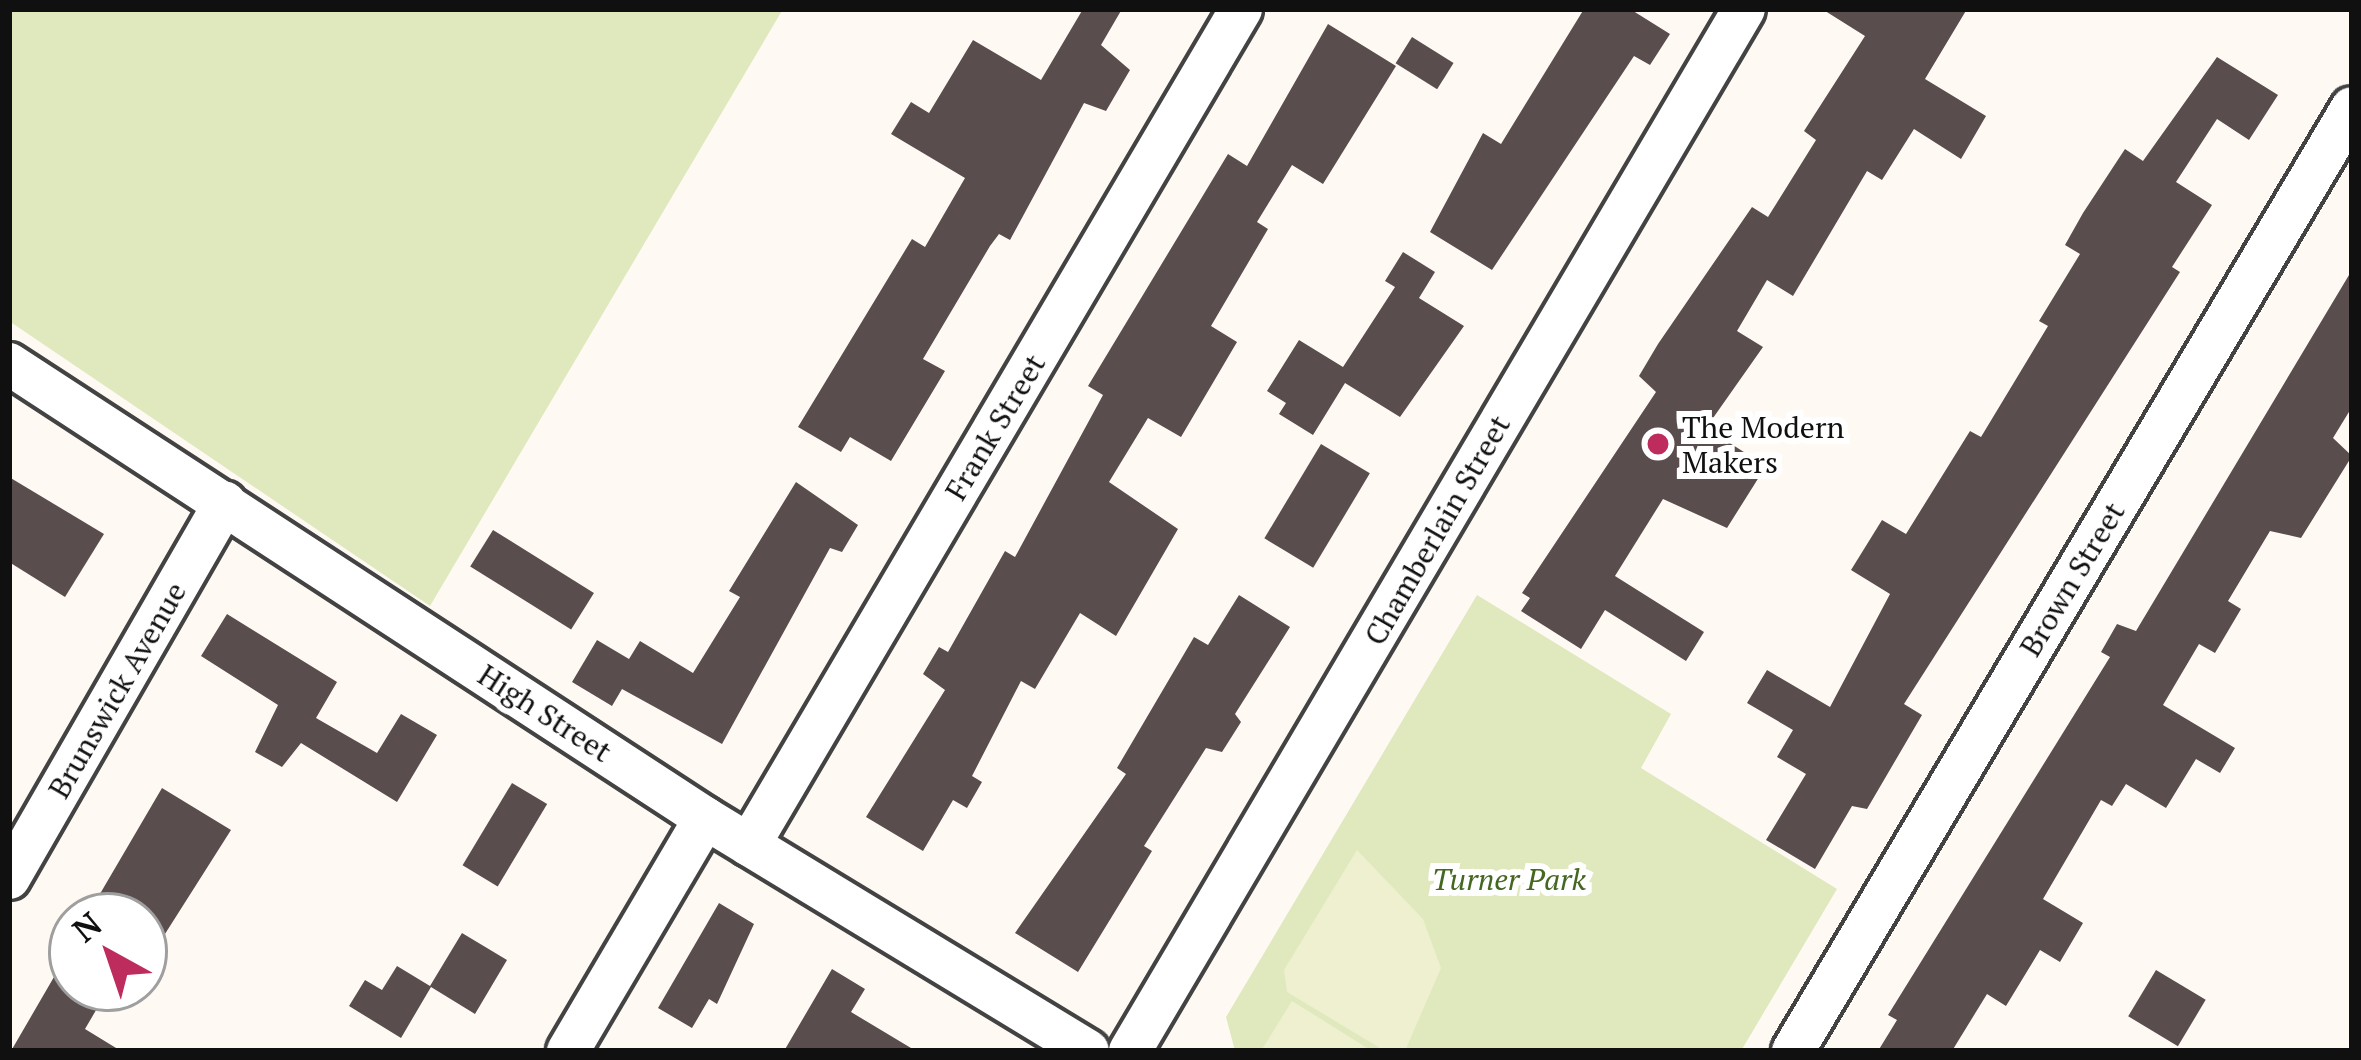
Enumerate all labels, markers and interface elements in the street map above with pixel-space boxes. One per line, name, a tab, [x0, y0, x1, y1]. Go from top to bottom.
street label: Frank Street	[937, 348, 1053, 506]
street label: Chamberlain Street	[1357, 409, 1517, 651]
place label: The Modern Makers	[1682, 409, 1844, 480]
marker: The Modern Makers	[1645, 431, 1671, 457]
street label: Brown Street	[2012, 496, 2132, 662]
street label: Brunswick Avenue	[40, 575, 194, 805]
street label: High Street	[472, 657, 618, 769]
park label: Turner Park	[1432, 861, 1586, 897]
north arrow	[48, 892, 168, 1012]
text: N	[63, 902, 110, 951]

